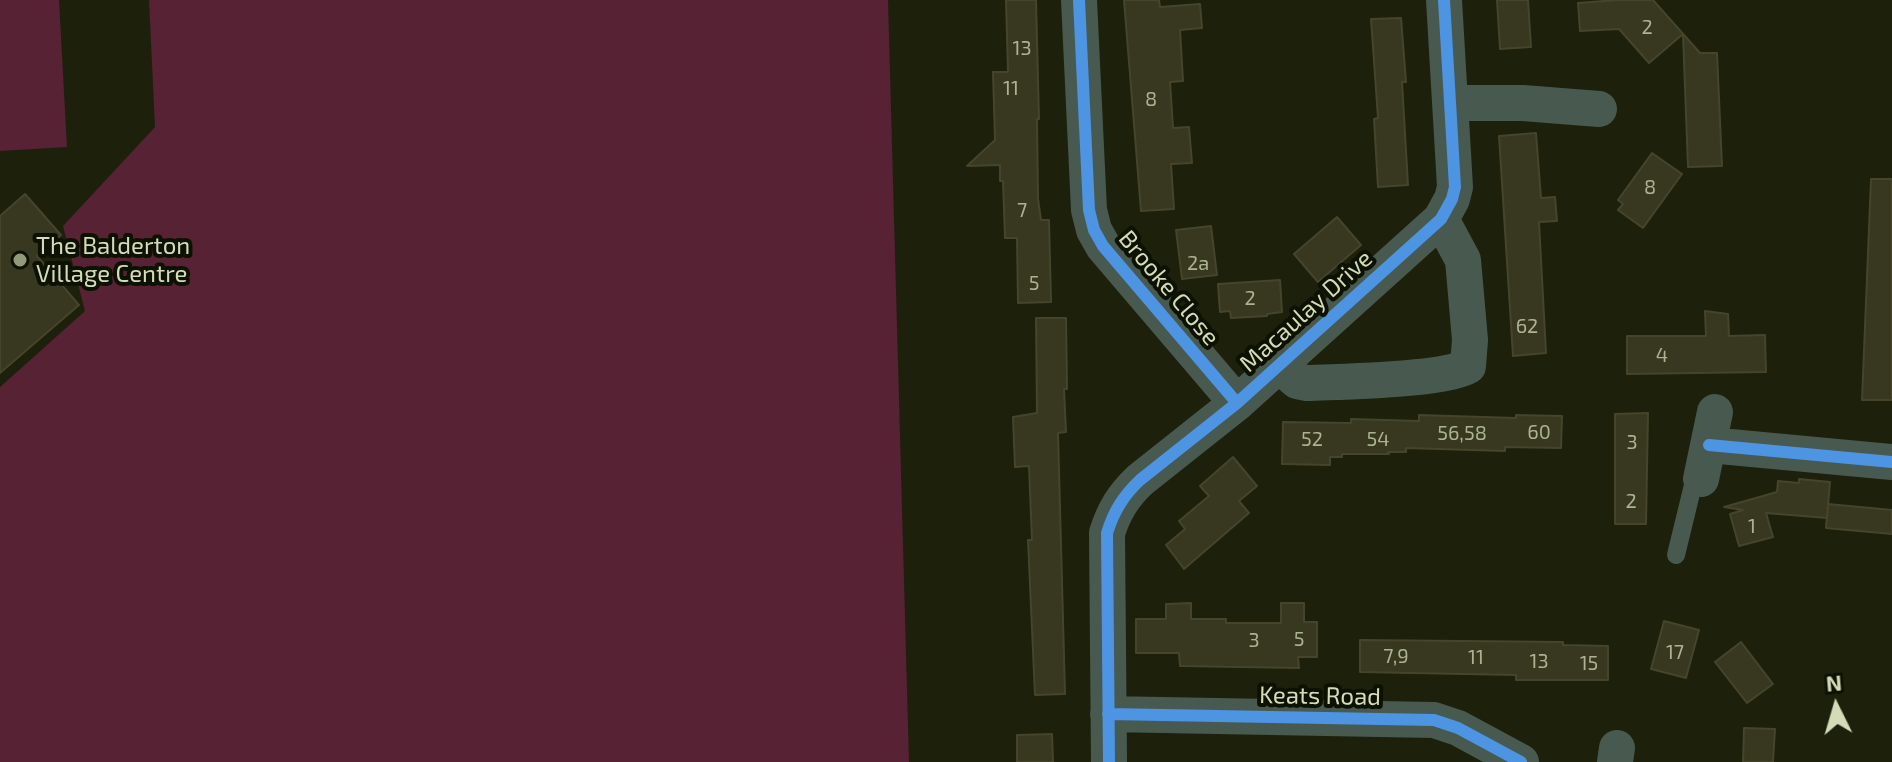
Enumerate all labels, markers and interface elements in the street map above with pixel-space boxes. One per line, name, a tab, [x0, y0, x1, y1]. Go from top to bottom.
house number: 2	[1641, 15, 1653, 39]
house number: 13	[1012, 36, 1032, 60]
house number: 11	[1003, 76, 1019, 100]
house number: 8	[1145, 87, 1157, 111]
house number: 8	[1644, 175, 1656, 199]
house number: 7	[1017, 198, 1027, 222]
street label: Brooke Close	[1113, 225, 1225, 351]
place label: The Balderton Village Centre	[36, 232, 190, 288]
street label: Macaulay Drive	[1234, 244, 1378, 378]
marker: The Balderton Village Centre	[11, 251, 29, 269]
house number: 2a	[1187, 251, 1209, 275]
house number: 5	[1029, 271, 1039, 295]
house number: 2	[1244, 286, 1256, 310]
house number: 62	[1516, 314, 1538, 338]
house number: 4	[1656, 343, 1668, 367]
house number: 60	[1527, 420, 1551, 444]
house number: 56,58	[1437, 421, 1487, 445]
house number: 52	[1301, 427, 1323, 451]
house number: 54	[1366, 427, 1390, 451]
house number: 3	[1626, 430, 1638, 454]
house number: 2	[1625, 489, 1637, 513]
house number: 1	[1748, 514, 1756, 538]
house number: 5	[1294, 627, 1304, 651]
house number: 3	[1248, 628, 1260, 652]
house number: 17	[1666, 640, 1684, 664]
house number: 7,9	[1383, 644, 1409, 668]
house number: 11	[1468, 645, 1484, 669]
house number: 13	[1529, 649, 1549, 673]
house number: 15	[1580, 651, 1598, 675]
north arrow	[1796, 666, 1876, 746]
text: N	[1825, 668, 1843, 696]
street label: Keats Road	[1259, 681, 1381, 711]

